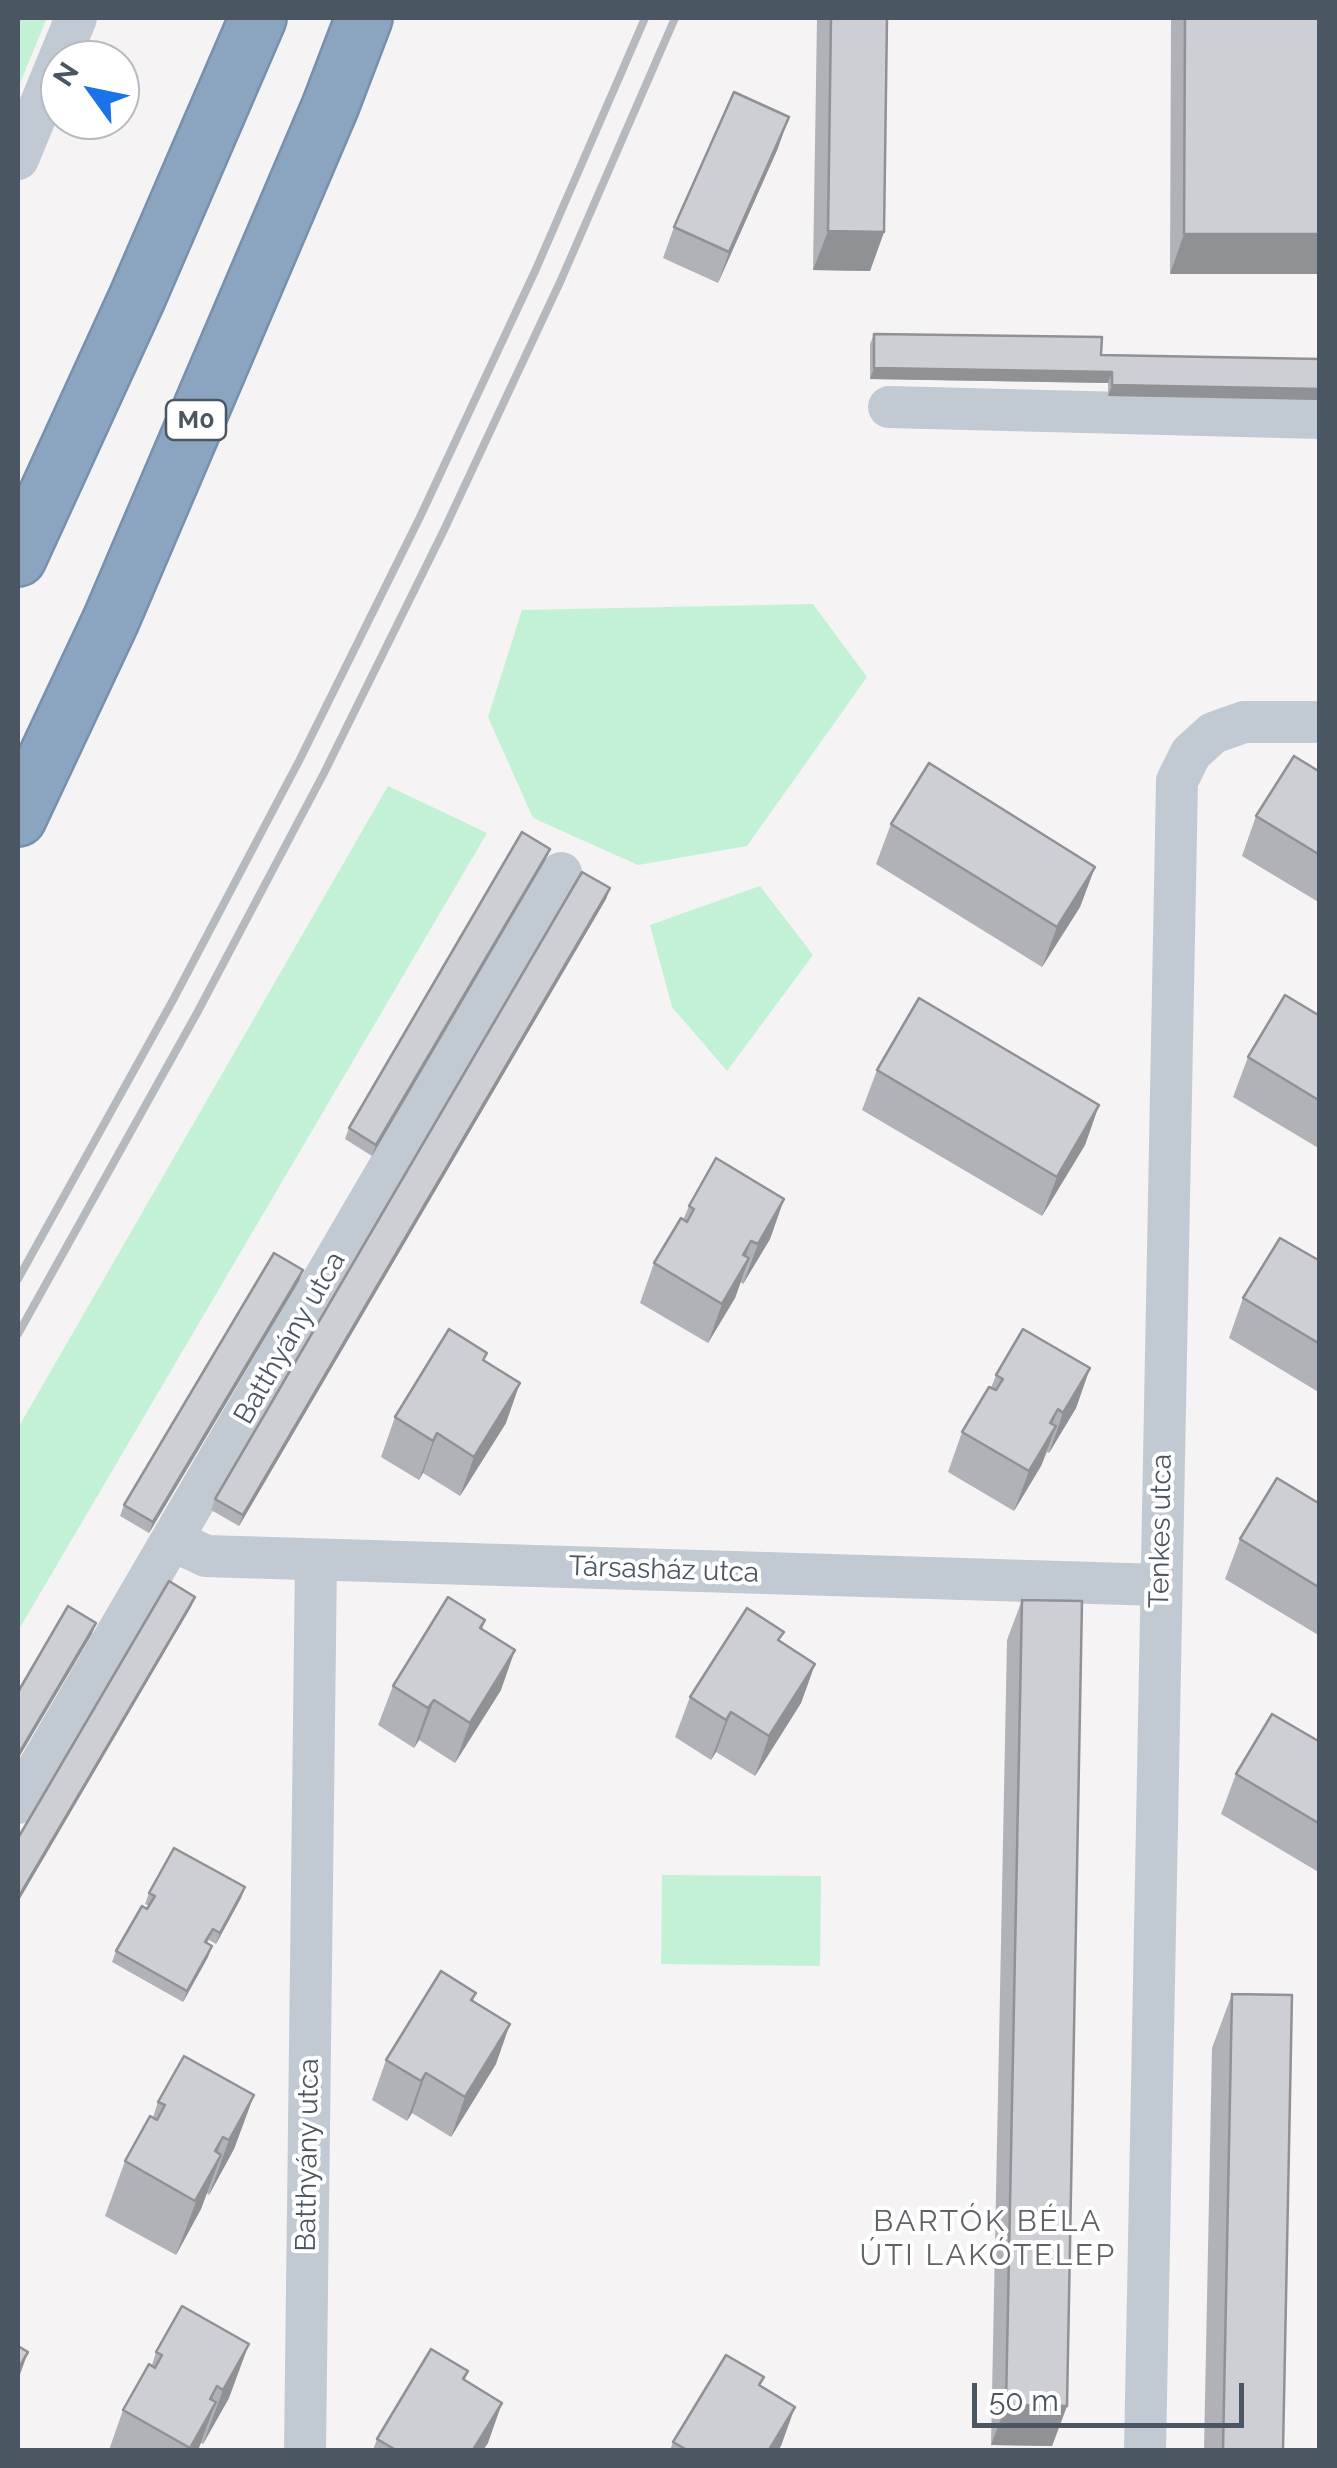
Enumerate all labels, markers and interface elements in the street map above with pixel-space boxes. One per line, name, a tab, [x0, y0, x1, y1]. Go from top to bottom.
north arrow	[40, 40, 140, 140]
text: N	[46, 57, 86, 92]
road number: M0	[166, 400, 226, 440]
street label: Batthyány utca	[227, 1246, 353, 1430]
street label: Tenkes utca	[1143, 1454, 1179, 1608]
street label: Társasház utca	[568, 1550, 760, 1590]
street label: Batthyány utca	[290, 2058, 326, 2252]
district label: BARTÓK BÉLA ÚTI LAKÓTELEP	[859, 2204, 1117, 2274]
scale bar	[977, 2363, 1250, 2425]
text: 50 m	[989, 2383, 1059, 2418]

